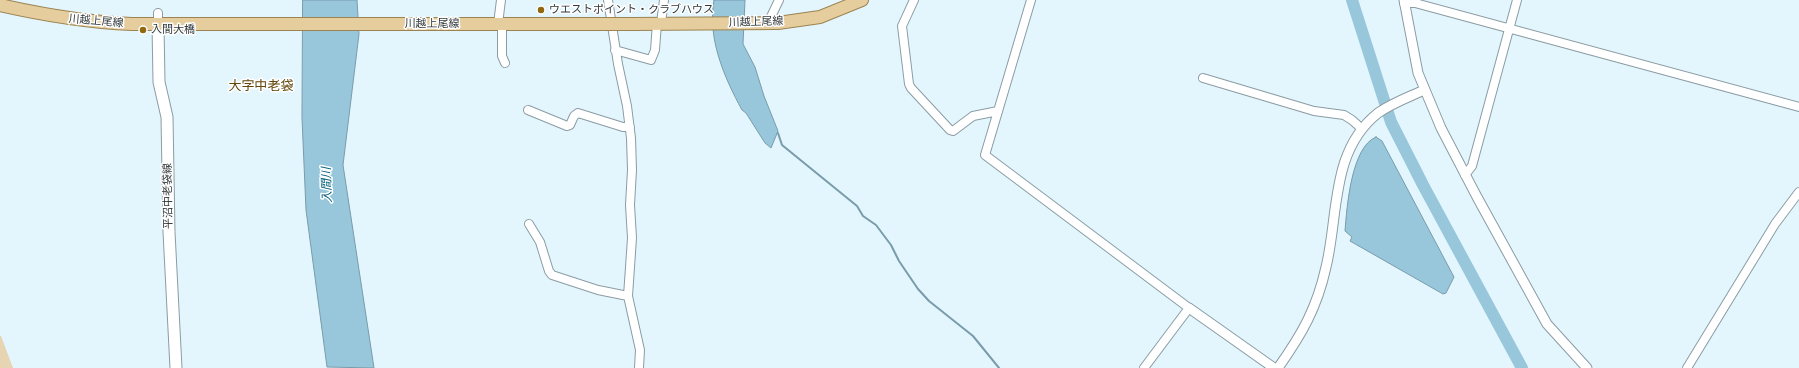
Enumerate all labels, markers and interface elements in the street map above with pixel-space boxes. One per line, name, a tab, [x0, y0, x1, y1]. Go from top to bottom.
place label: ウエストポイント・クラブハウス	[549, 3, 714, 17]
marker: ウエストポイント・クラブハウス	[536, 5, 546, 15]
street label: 川越上尾線	[68, 12, 124, 30]
street label: 川越上尾線	[728, 14, 784, 30]
street label: 川越上尾線	[405, 17, 459, 31]
place label: 入間大橋	[151, 23, 195, 37]
marker: 入間大橋	[138, 25, 148, 35]
district label: 大字中老袋	[229, 78, 293, 94]
street label: 平沼中老袋線	[161, 163, 175, 229]
water label: 入間川	[319, 167, 335, 203]

